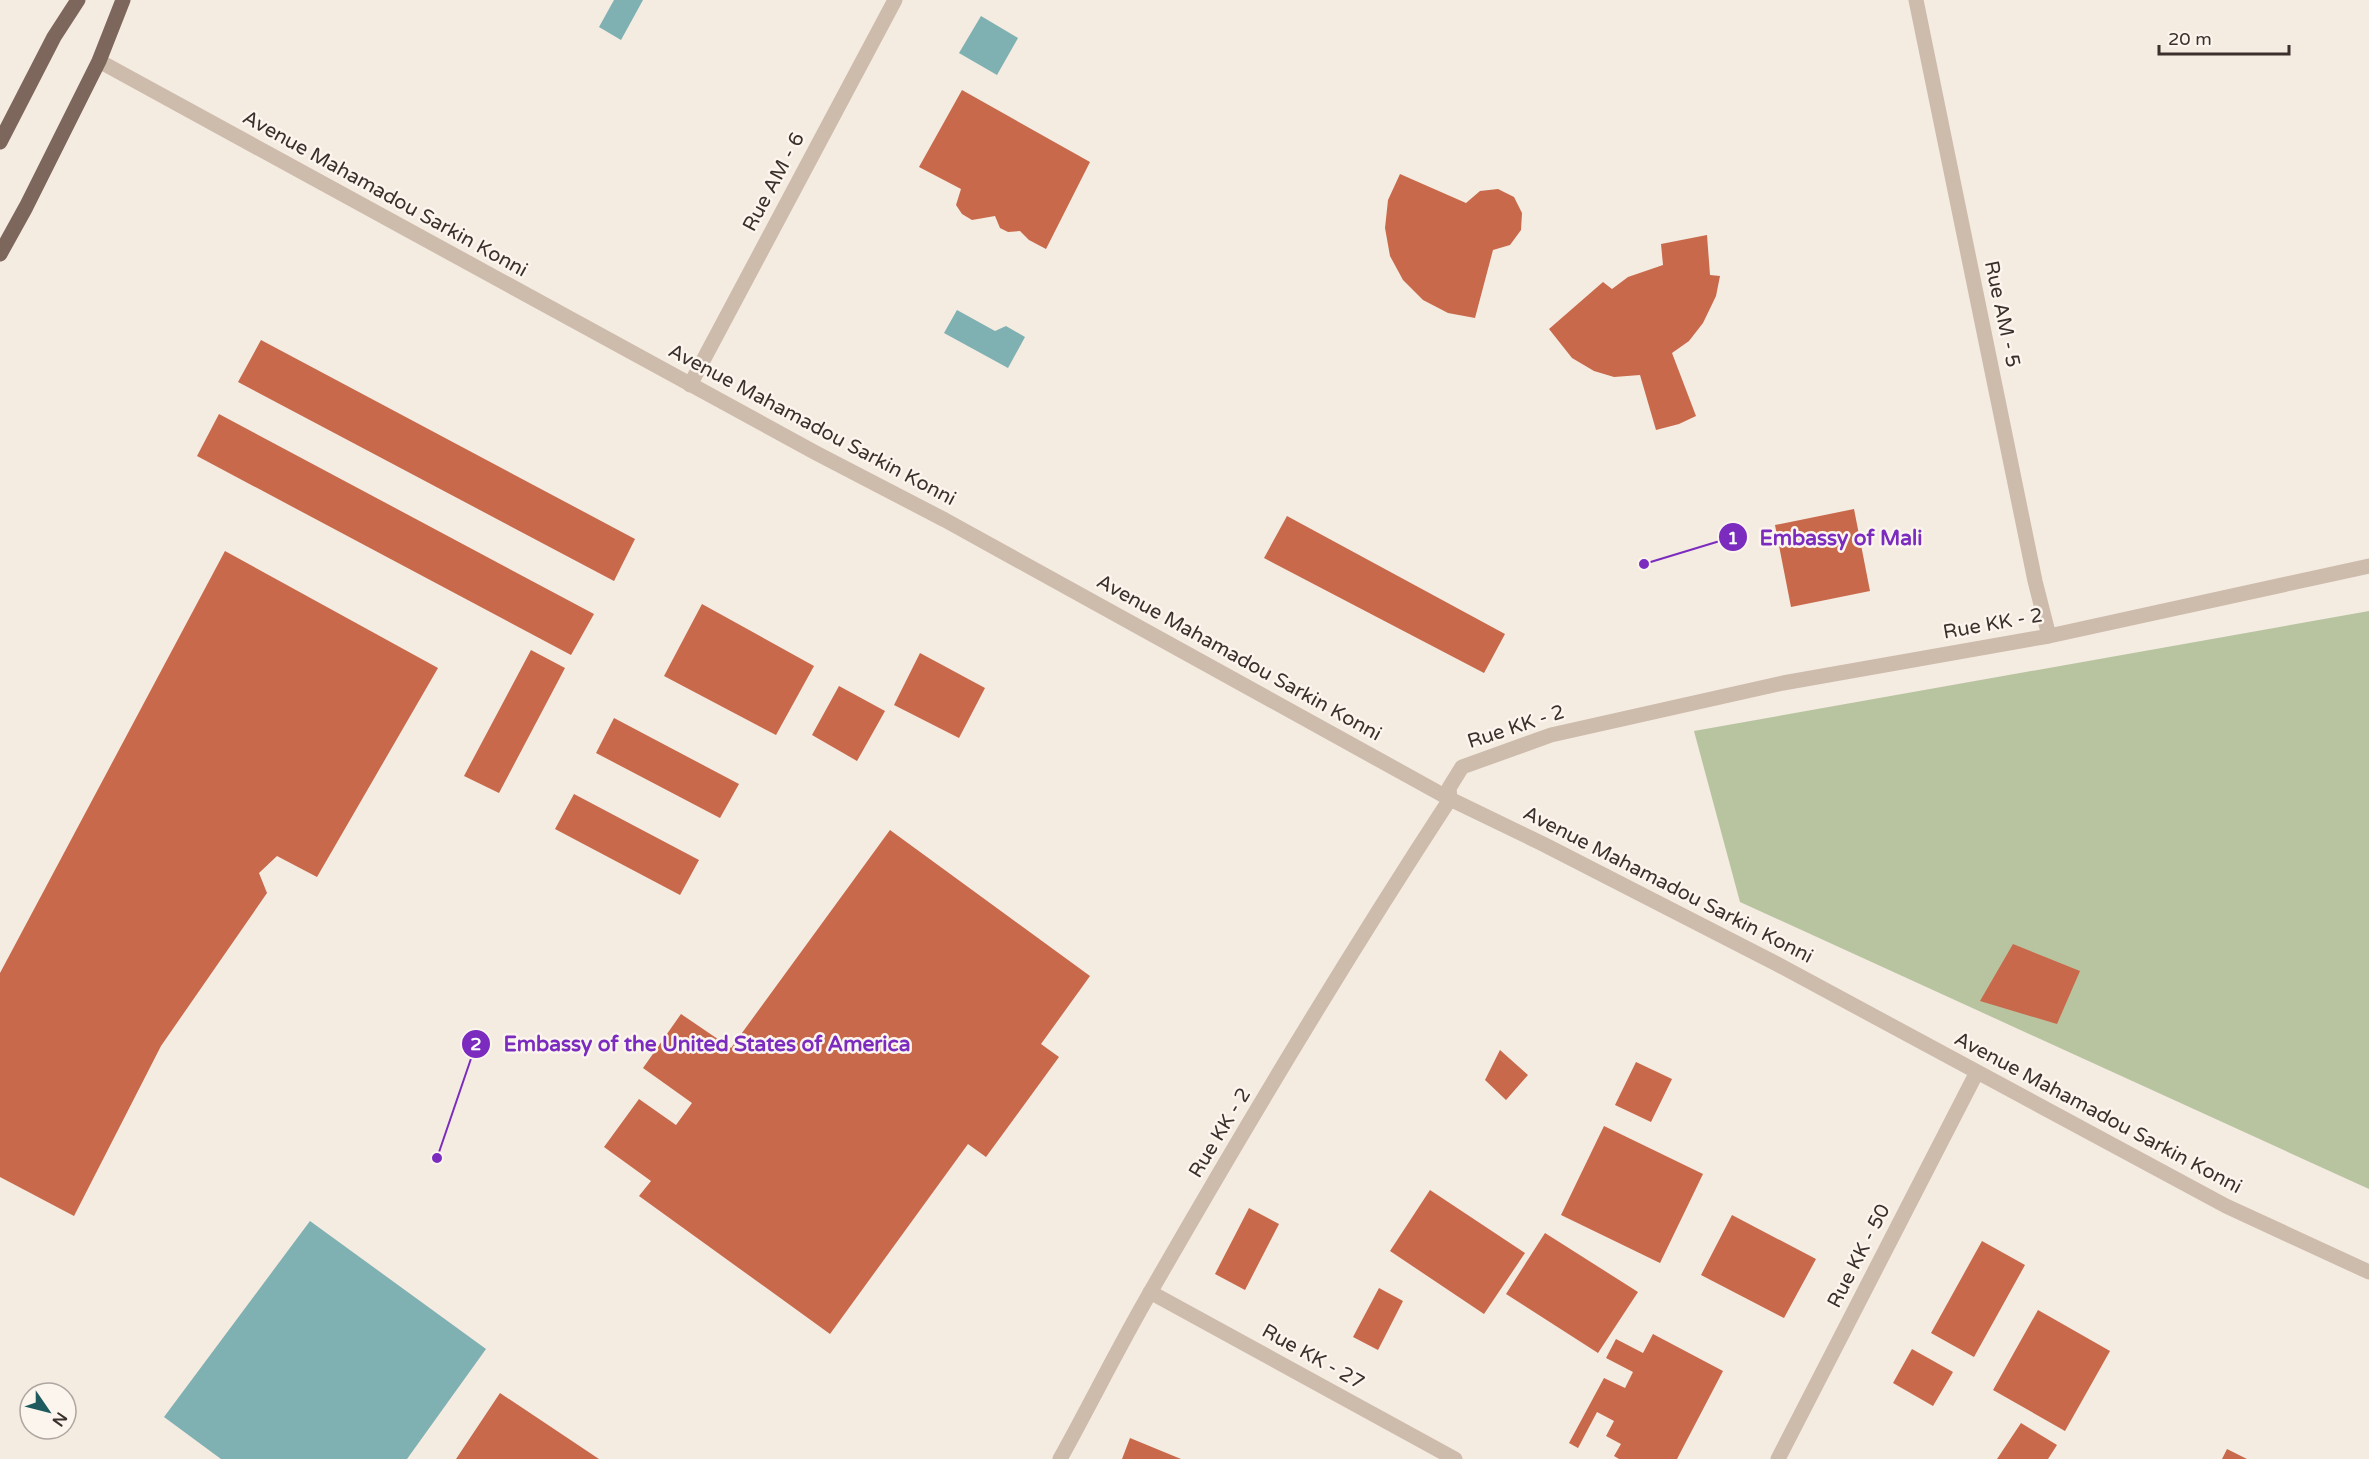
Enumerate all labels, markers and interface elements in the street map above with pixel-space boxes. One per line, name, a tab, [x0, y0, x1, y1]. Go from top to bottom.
scale bar	[2159, 18, 2290, 56]
text: 20 m	[2168, 28, 2212, 50]
street label: Avenue Mahamadou Sarkin Konni	[238, 105, 532, 283]
street label: Rue AM - 6	[738, 129, 810, 235]
street label: Rue AM - 5	[1979, 259, 2025, 369]
street label: Avenue Mahamadou Sarkin Konni	[664, 339, 960, 511]
callout: Embassy of Mali	[1718, 518, 1935, 557]
text: Embassy of Mali	[1759, 526, 1923, 551]
text: 1	[1727, 527, 1739, 549]
street label: Avenue Mahamadou Sarkin Konni	[1092, 569, 1386, 747]
street label: Rue KK - 2	[1941, 603, 2045, 645]
street label: Rue KK - 2	[1464, 700, 1568, 754]
street label: Avenue Mahamadou Sarkin Konni	[1519, 801, 1817, 969]
callout: Embassy of the United States of America	[461, 1024, 922, 1063]
street label: Avenue Mahamadou Sarkin Konni	[1950, 1027, 2246, 1199]
text: Embassy of the United States of America	[503, 1032, 911, 1057]
text: 2	[470, 1033, 482, 1055]
street label: Rue KK - 2	[1184, 1084, 1256, 1182]
street label: Rue KK - 50	[1823, 1200, 1895, 1312]
street label: Rue KK - 27	[1258, 1319, 1368, 1395]
north arrow	[18, 1381, 78, 1441]
text: N	[48, 1408, 71, 1430]

